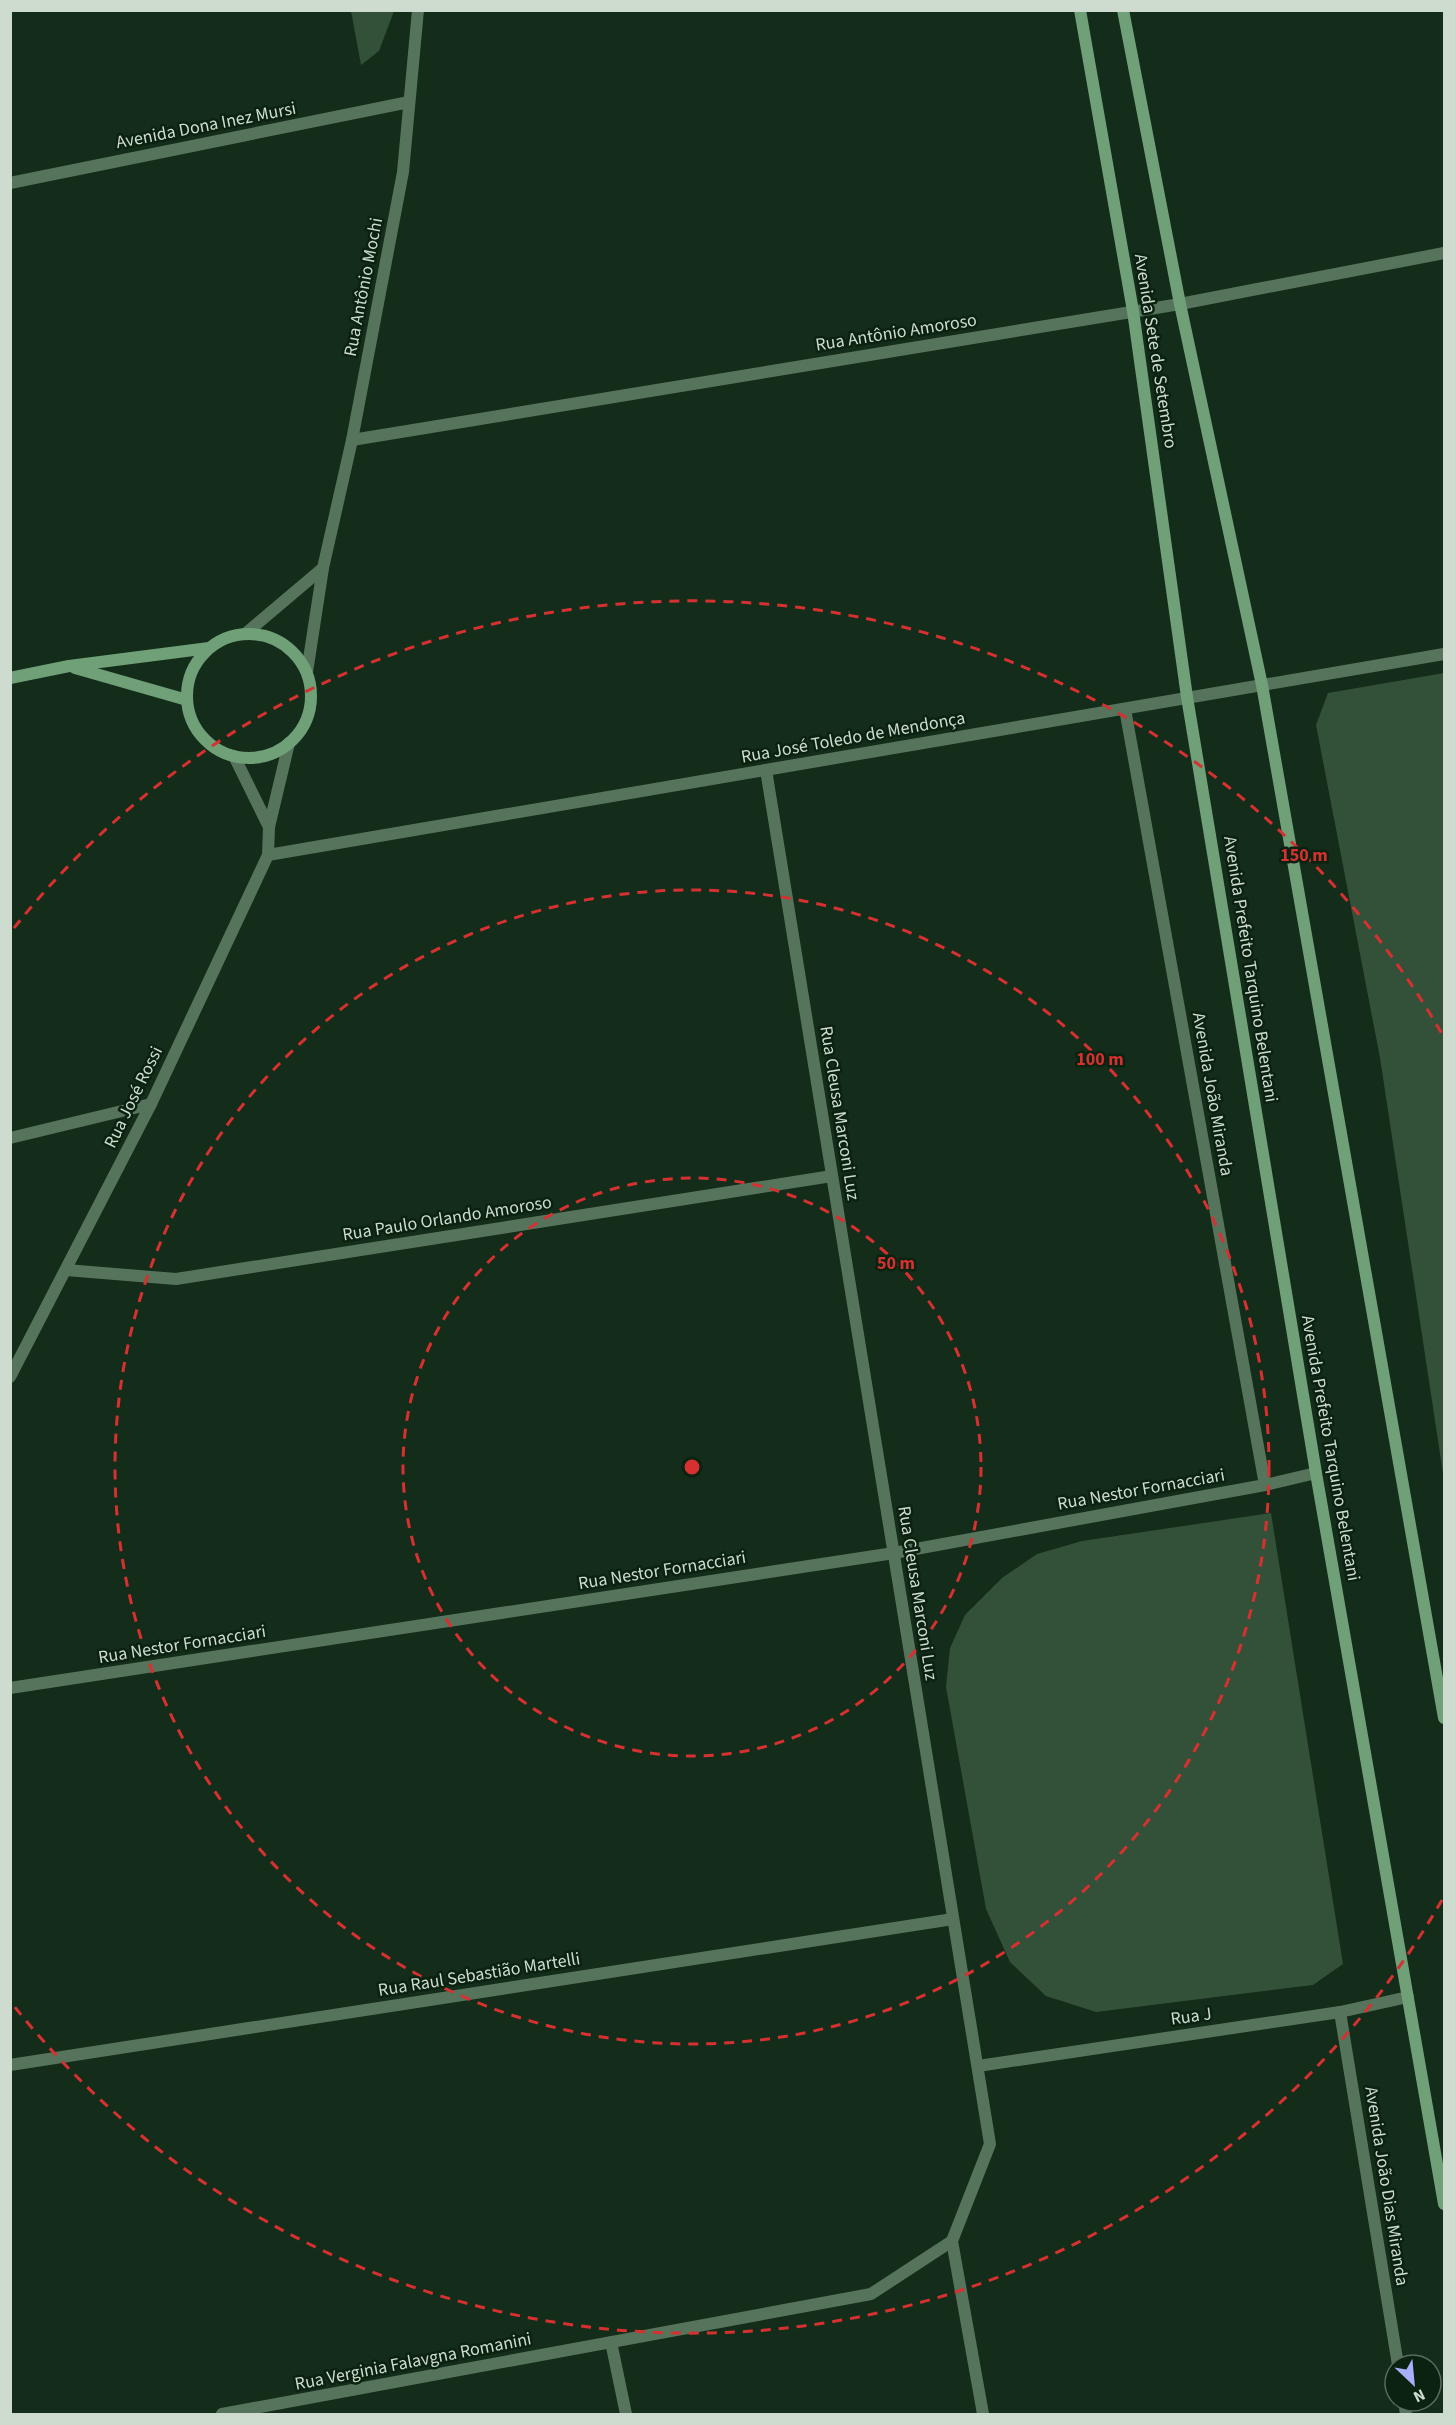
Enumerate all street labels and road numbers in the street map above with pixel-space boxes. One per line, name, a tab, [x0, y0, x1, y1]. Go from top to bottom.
street label: Avenida Dona Inez Mursi	[114, 96, 298, 155]
street label: Rua Antônio Mochi	[338, 216, 389, 359]
street label: Avenida Sete de Setembro	[1128, 252, 1183, 450]
street label: Rua Antônio Amoroso	[814, 307, 979, 358]
street label: Rua José Toledo de Mendonça	[739, 705, 967, 770]
street label: Avenida Prefeito Tarquino Belentani	[1217, 834, 1284, 1104]
street label: Avenida João Miranda	[1186, 1010, 1239, 1178]
street label: Rua Cleusa Marconi Luz	[813, 1024, 866, 1202]
street label: Rua José Rossi	[98, 1042, 169, 1152]
street label: Rua Paulo Orlando Amoroso	[341, 1190, 553, 1247]
street label: Avenida Prefeito Tarquino Belentani	[1295, 1313, 1366, 1583]
street label: Rua Nestor Fornacciari	[1055, 1462, 1227, 1517]
street label: Rua Cleusa Marconi Luz	[891, 1504, 944, 1682]
street label: Rua Nestor Fornacciari	[576, 1545, 748, 1596]
street label: Rua Nestor Fornacciari	[96, 1619, 268, 1670]
street label: Rua Raul Sebastião Martelli	[376, 1946, 582, 2003]
street label: Rua J	[1169, 2001, 1213, 2032]
street label: Avenida João Dias Miranda	[1358, 2085, 1415, 2288]
street label: Rua Verginia Falavgna Romanini	[293, 2326, 534, 2397]

